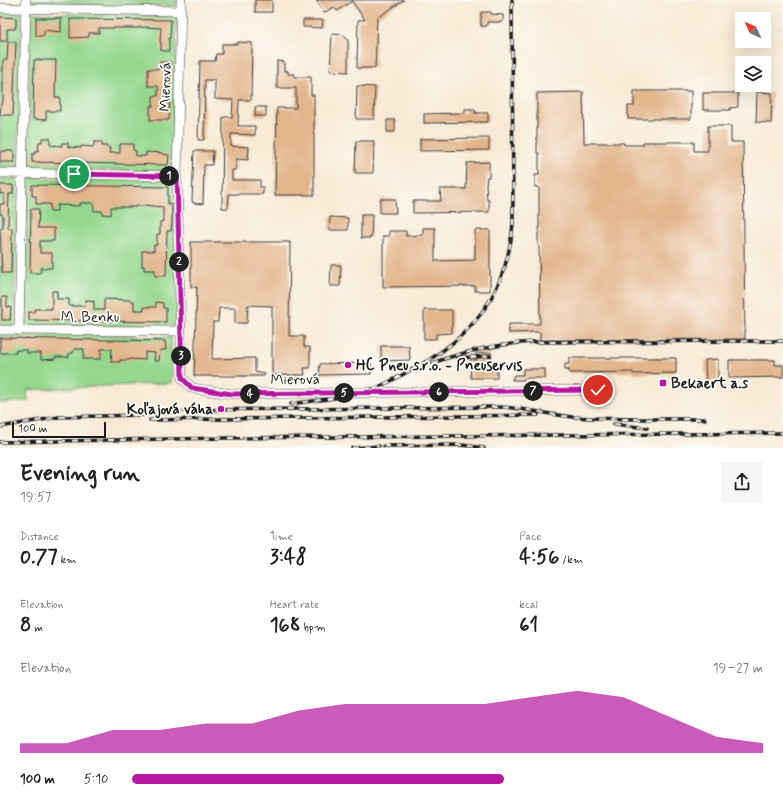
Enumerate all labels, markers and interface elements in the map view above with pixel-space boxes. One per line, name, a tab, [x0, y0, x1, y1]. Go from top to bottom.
north arrow	[735, 12, 771, 48]
map controls	[735, 12, 771, 92]
button: layers	[735, 56, 771, 92]
street label: Mierová	[156, 62, 176, 112]
pin	[57, 157, 91, 191]
icon: arrive	[63, 163, 85, 185]
pin: 1	[159, 166, 179, 186]
text: 1	[167, 169, 171, 183]
pin: 2	[169, 252, 189, 272]
text: 2	[176, 255, 182, 269]
street label: M. Benku	[61, 308, 119, 328]
pin: 3	[171, 346, 191, 366]
text: 3	[179, 349, 183, 363]
place label: HC Pneu s.r.o. - Pneuservis	[356, 356, 522, 376]
marker: HC Pneu s.r.o. - Pneuservis	[343, 360, 353, 370]
street label: Mierová	[270, 370, 320, 390]
pin	[581, 373, 615, 407]
place label: Bekaert a.s	[671, 374, 748, 394]
marker: Bekaert a.s	[658, 378, 668, 388]
icon: check	[587, 379, 609, 401]
pin: 7	[523, 381, 543, 401]
pin: 6	[429, 382, 449, 402]
pin: 5	[334, 383, 354, 403]
pin: 4	[240, 384, 260, 404]
text: 7	[530, 384, 536, 398]
text: 6	[436, 385, 442, 399]
text: 5	[341, 386, 347, 400]
text: 4	[247, 387, 253, 401]
place label: Koľajová váha	[127, 400, 213, 420]
marker: Koľajová váha	[216, 404, 226, 414]
scale bar	[12, 420, 106, 439]
text: 100 m	[18, 422, 48, 436]
text: Evening run	[20, 460, 140, 488]
button: share	[721, 461, 763, 503]
text: 19:57	[20, 489, 51, 506]
text: Distance	[20, 530, 59, 544]
text: Time	[270, 530, 293, 544]
text: Pace	[519, 530, 541, 544]
text: 0.77	[20, 544, 58, 571]
text: 3:48	[270, 544, 307, 571]
text: 4:56	[519, 544, 559, 571]
text: km	[58, 553, 77, 567]
text: /km	[559, 553, 583, 567]
text: Elevation	[20, 598, 63, 612]
text: Heart rate	[270, 598, 319, 612]
text: kcal	[519, 598, 538, 612]
text: 8	[20, 612, 31, 639]
text: 168	[270, 612, 300, 639]
text: 61	[519, 612, 538, 639]
text: m	[31, 621, 43, 635]
text: bpm	[300, 621, 326, 635]
text: Elevation	[20, 660, 71, 677]
text: 19–27 m	[713, 660, 763, 677]
text: 100 m	[20, 771, 55, 788]
text: 5:10	[84, 771, 109, 788]

